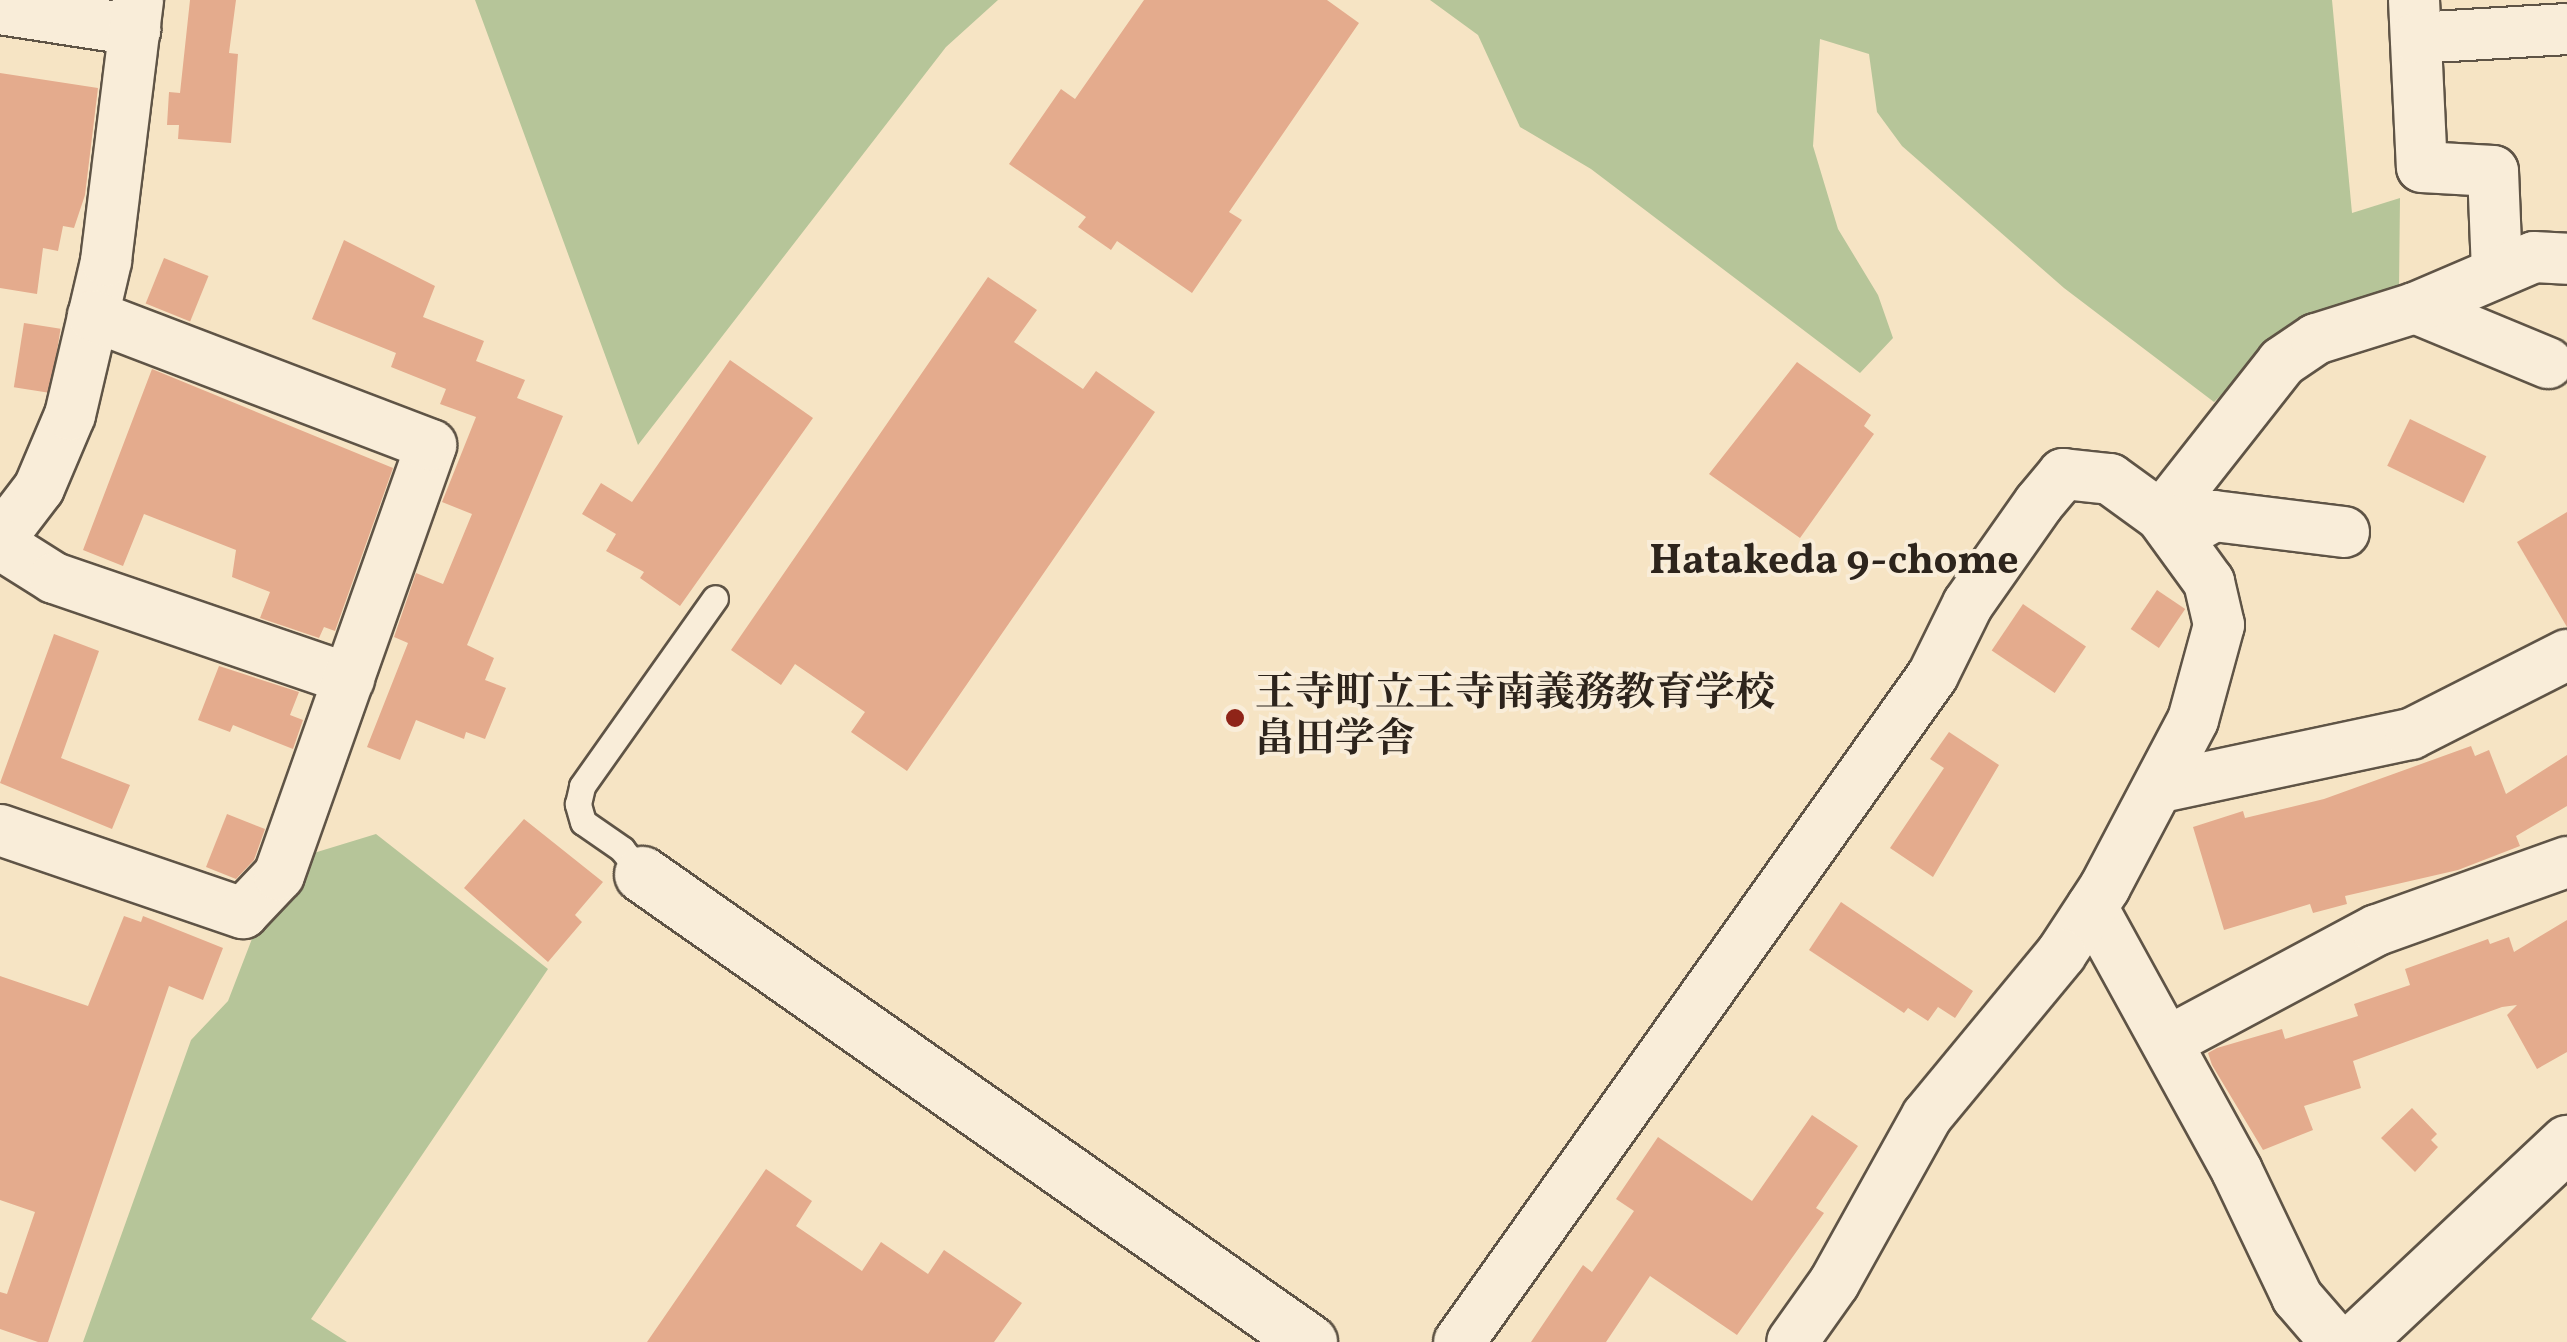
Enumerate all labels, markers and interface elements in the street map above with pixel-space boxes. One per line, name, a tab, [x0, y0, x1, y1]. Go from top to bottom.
district label: Hatakeda 9-chome	[1649, 538, 2019, 588]
place label: 王寺町立王寺南義務教育学校 畠田学舎	[1255, 671, 1775, 765]
marker: 王寺町立王寺南義務教育学校 畠田学舎	[1224, 707, 1246, 729]

